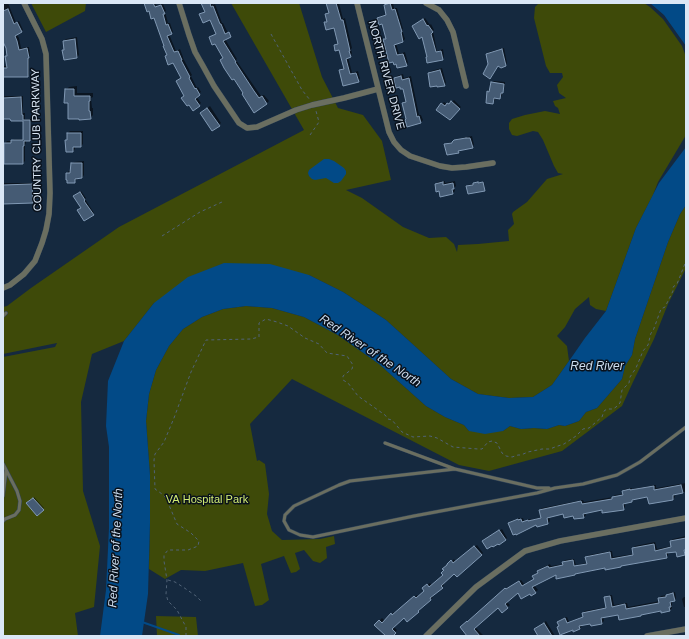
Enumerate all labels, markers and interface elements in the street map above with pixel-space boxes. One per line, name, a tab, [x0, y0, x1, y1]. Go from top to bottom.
street label: NORTH RIVER DRIVE	[365, 19, 407, 131]
street label: COUNTRY CLUB PARKWAY	[29, 69, 45, 211]
water label: Red River of the North	[316, 312, 424, 390]
water label: Red River	[570, 360, 624, 374]
water label: Red River of the North	[106, 488, 126, 608]
park label: VA Hospital Park	[166, 493, 248, 507]

